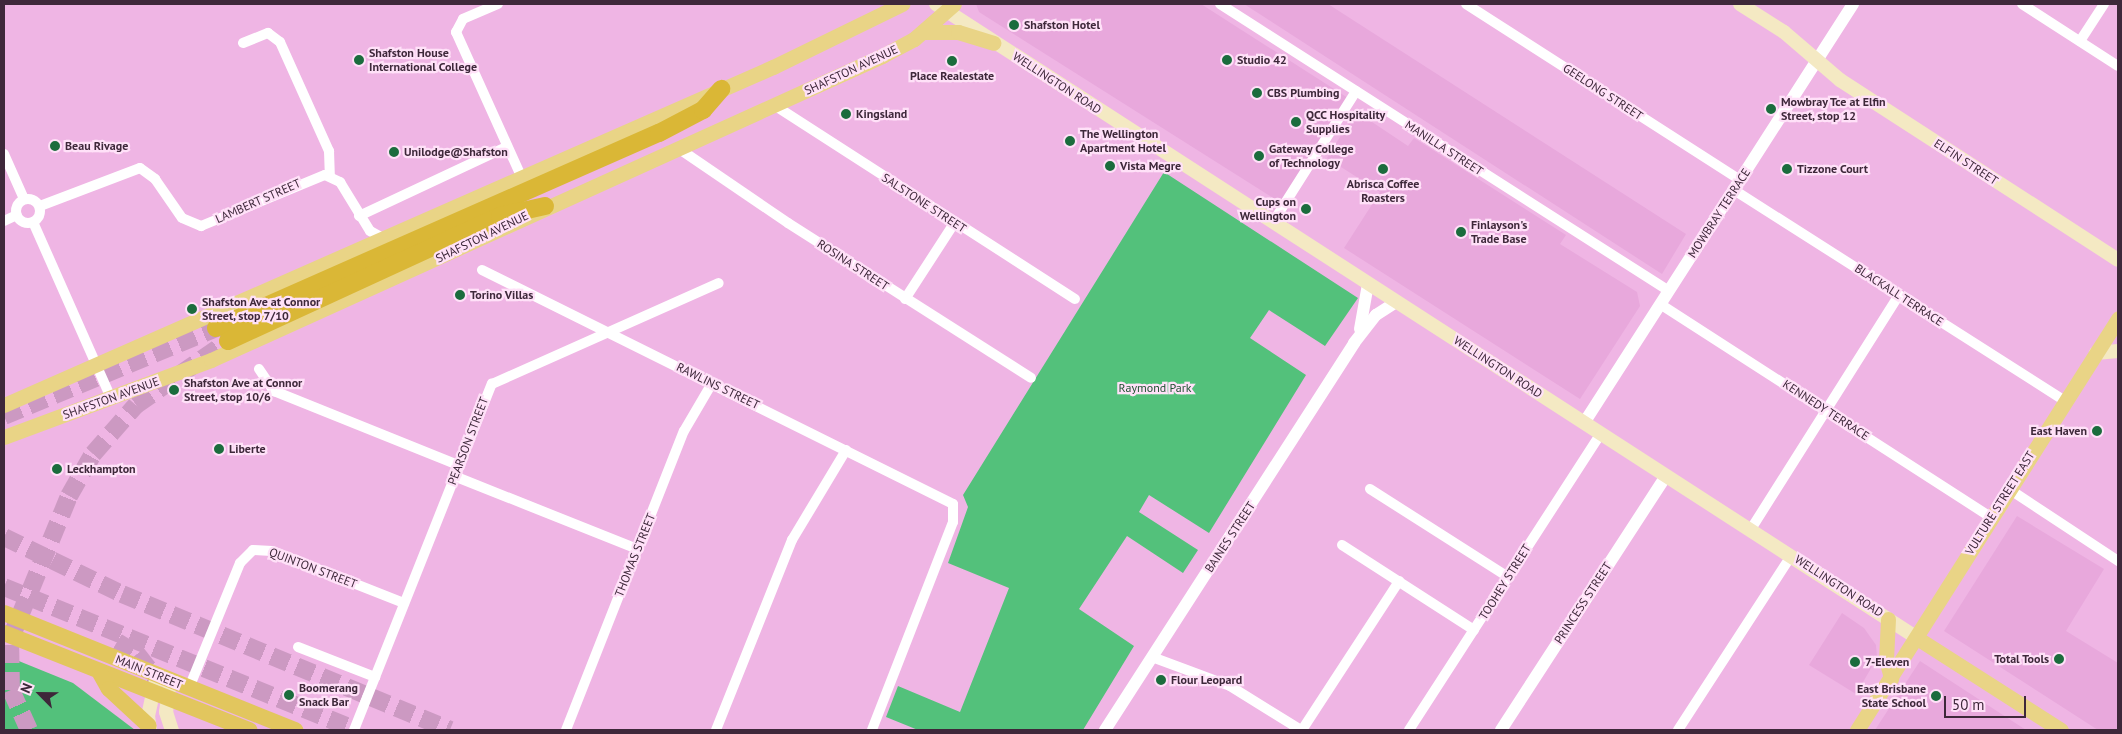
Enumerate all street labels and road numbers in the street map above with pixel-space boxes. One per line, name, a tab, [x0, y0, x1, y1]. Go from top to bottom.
street label: SHAFSTON AVENUE	[802, 42, 900, 98]
street label: WELLINGTON ROAD	[1010, 49, 1104, 117]
street label: GEELONG STREET	[1560, 61, 1646, 123]
street label: MANILLA STREET	[1402, 117, 1486, 179]
street label: ELFIN STREET	[1931, 136, 2001, 188]
street label: MOWBRAY TERRACE	[1685, 165, 1753, 261]
street label: SALSTONE STREET	[879, 170, 969, 236]
street label: LAMBERT STREET	[213, 176, 303, 226]
street label: SHAFSTON AVENUE	[433, 208, 531, 266]
street label: ROSINA STREET	[814, 236, 892, 294]
street label: BLACKALL TERRACE	[1852, 261, 1946, 329]
street label: WELLINGTON ROAD	[1451, 333, 1545, 401]
street label: RAWLINS STREET	[674, 360, 762, 412]
street label: SHAFSTON AVENUE	[61, 374, 161, 422]
street label: KENNEDY TERRACE	[1780, 377, 1872, 443]
street label: PEARSON STREET	[445, 395, 491, 487]
street label: VULTURE STREET EAST	[1962, 448, 2038, 558]
street label: BAINES STREET	[1202, 499, 1258, 575]
street label: THOMAS STREET	[612, 511, 658, 599]
street label: TOOHEY STREET	[1476, 541, 1534, 623]
street label: QUINTON STREET	[267, 545, 359, 591]
street label: WELLINGTON ROAD	[1792, 552, 1886, 620]
street label: PRINCESS STREET	[1551, 560, 1615, 646]
street label: MAIN STREET	[113, 652, 185, 692]

